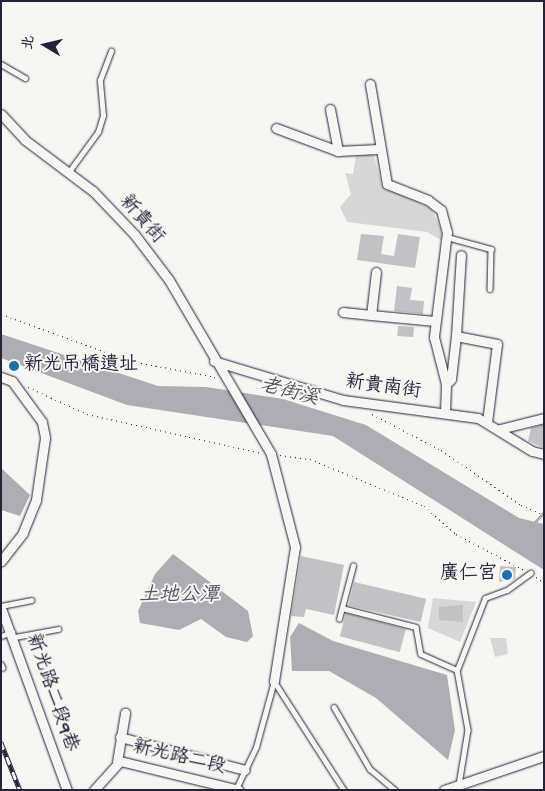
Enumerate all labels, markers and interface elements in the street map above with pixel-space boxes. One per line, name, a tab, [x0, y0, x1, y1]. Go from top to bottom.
north arrow	[20, 20, 70, 70]
text: 北	[20, 34, 39, 51]
street label: 新貴街	[114, 191, 168, 249]
place label: 新光吊橋遺址	[24, 355, 138, 377]
marker: 新光吊橋遺址	[8, 360, 20, 372]
street label: 新貴南街	[344, 371, 422, 405]
water label: 老街溪	[257, 374, 321, 412]
place label: 廣仁宮	[440, 564, 497, 586]
marker: 廣仁宮	[501, 569, 513, 581]
water label: 土地公潭	[139, 584, 219, 608]
street label: 新光路二段9巷	[20, 631, 82, 755]
street label: 新光路二段	[130, 736, 228, 780]

